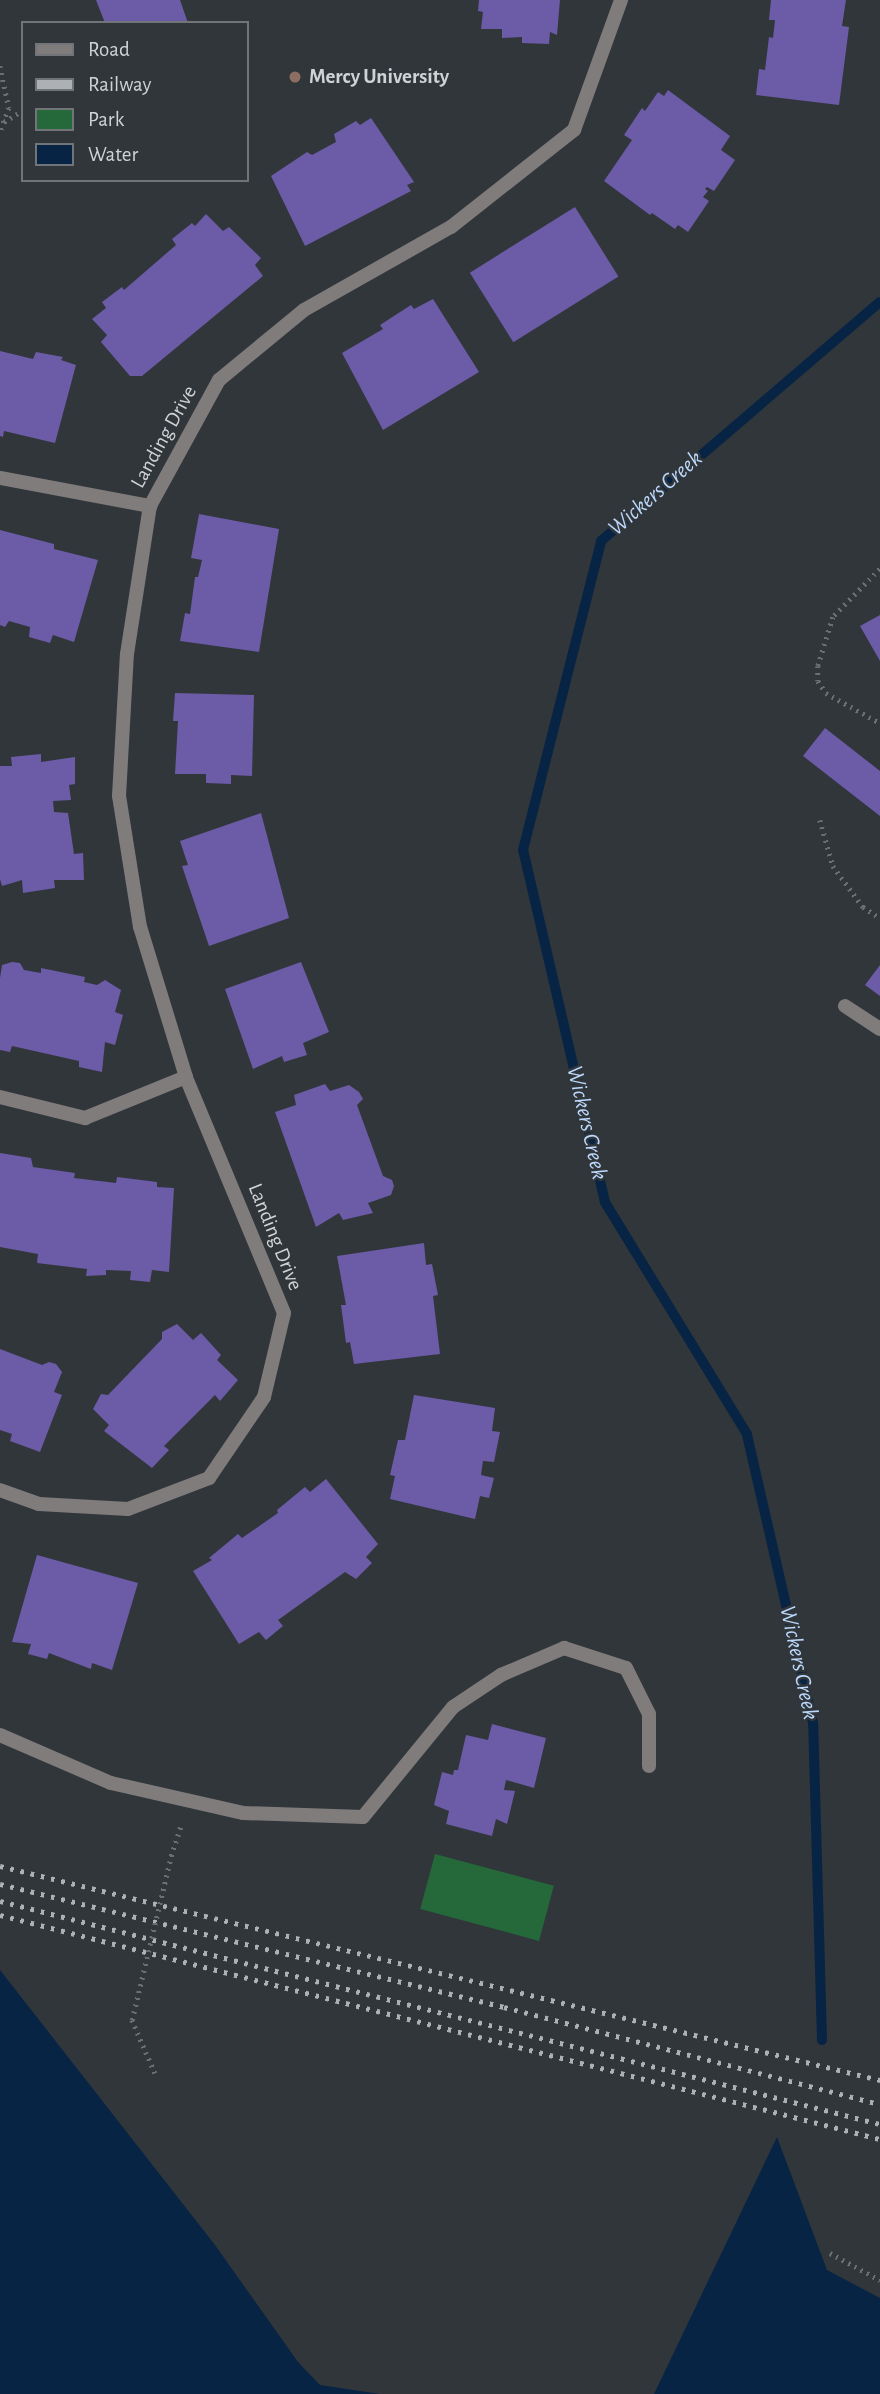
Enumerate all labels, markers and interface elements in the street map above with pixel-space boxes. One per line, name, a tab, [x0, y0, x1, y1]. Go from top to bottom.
legend	[21, 21, 248, 182]
text: Road	[88, 39, 130, 60]
place label: Mercy University	[309, 64, 449, 90]
marker: Mercy University	[287, 69, 303, 85]
text: Railway	[88, 74, 151, 95]
text: Park	[88, 109, 124, 130]
text: Water	[88, 144, 138, 165]
street label: Landing Drive	[126, 381, 202, 493]
water label: Wickers Creek	[603, 446, 709, 542]
water label: Wickers Creek	[560, 1063, 612, 1183]
street label: Landing Drive	[242, 1180, 308, 1294]
water label: Wickers Creek	[772, 1603, 824, 1723]

